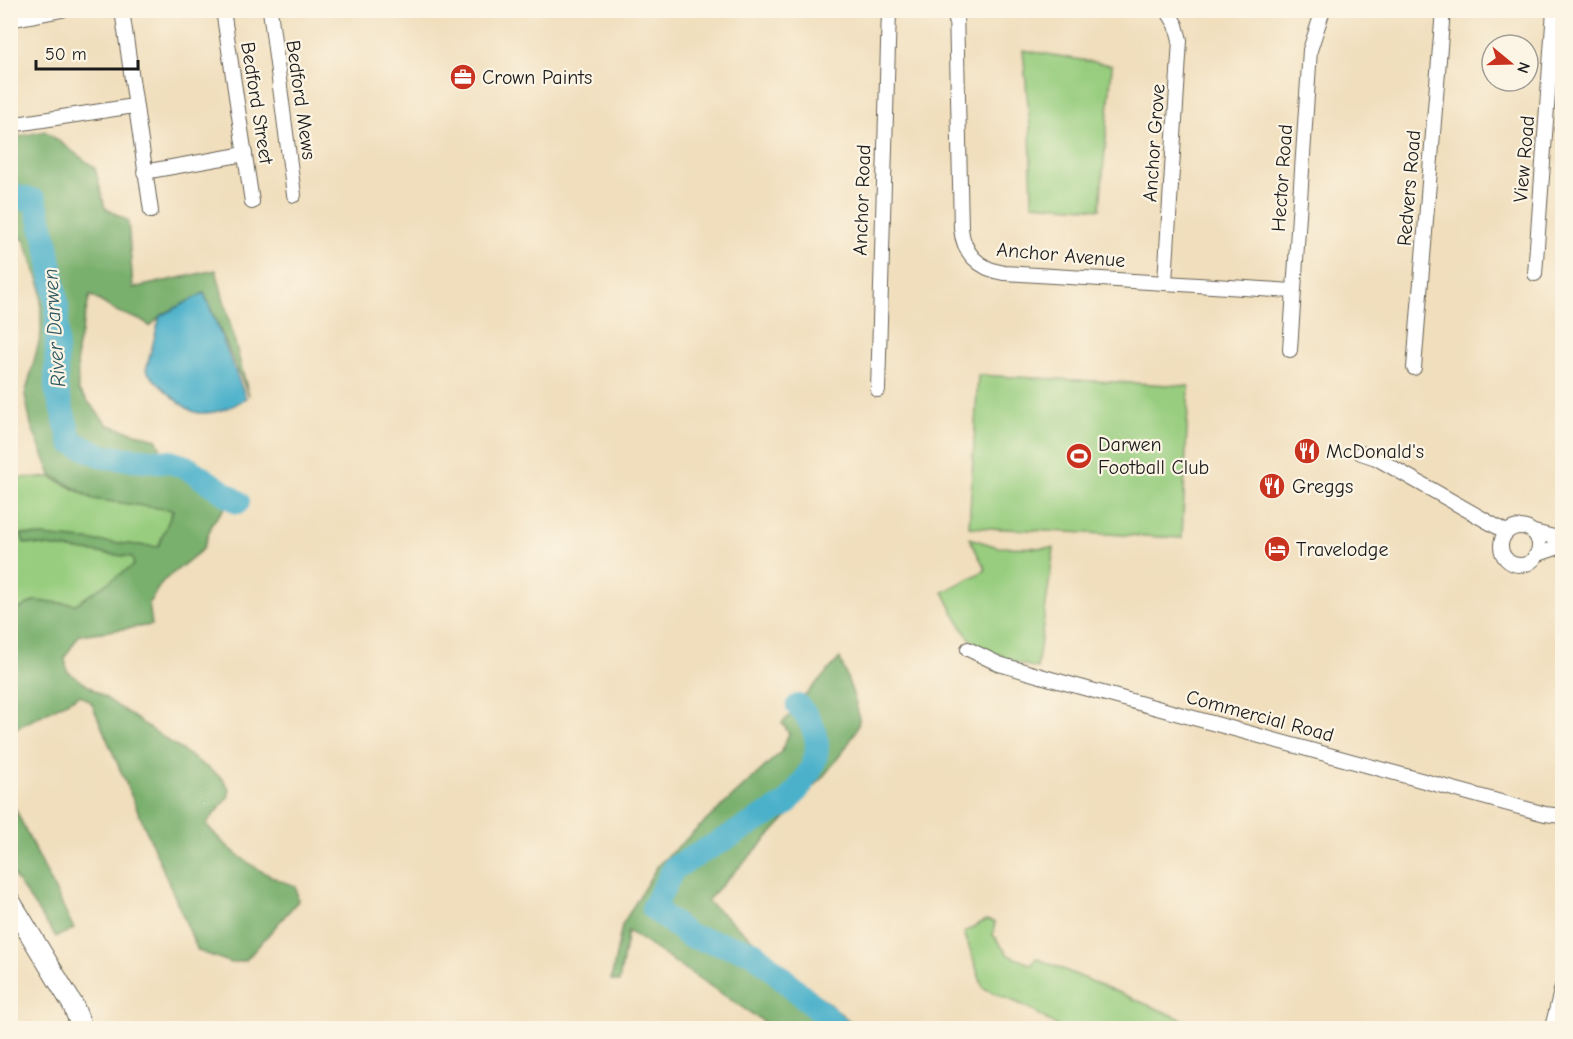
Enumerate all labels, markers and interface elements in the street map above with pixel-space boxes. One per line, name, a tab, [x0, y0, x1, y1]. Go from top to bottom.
scale bar	[36, 33, 138, 71]
north arrow	[1480, 33, 1540, 93]
street label: Bedford Mews	[281, 39, 321, 161]
street label: Bedford Street	[236, 40, 278, 167]
text: 50 m	[45, 44, 87, 65]
text: N	[1513, 60, 1533, 75]
office icon: Crown Paints	[448, 62, 478, 92]
place label: Crown Paints	[482, 66, 592, 89]
street label: Anchor Grove	[1138, 83, 1170, 203]
street label: View Road	[1509, 115, 1539, 203]
street label: Hector Road	[1267, 124, 1297, 232]
street label: Redvers Road	[1392, 129, 1426, 247]
street label: Anchor Road	[849, 144, 875, 256]
street label: Anchor Avenue	[996, 238, 1126, 272]
water label: River Darwen	[38, 268, 70, 388]
place label: Darwen Football Club	[1098, 433, 1209, 479]
restaurant icon: McDonald's	[1292, 436, 1322, 466]
place label: McDonald's	[1326, 440, 1424, 463]
sports icon: Darwen Football Club	[1064, 441, 1094, 471]
restaurant icon: Greggs	[1257, 471, 1287, 501]
place label: Greggs	[1292, 475, 1353, 498]
hotel icon: Travelodge	[1262, 534, 1292, 564]
place label: Travelodge	[1296, 538, 1388, 561]
street label: Commercial Road	[1184, 685, 1336, 747]

